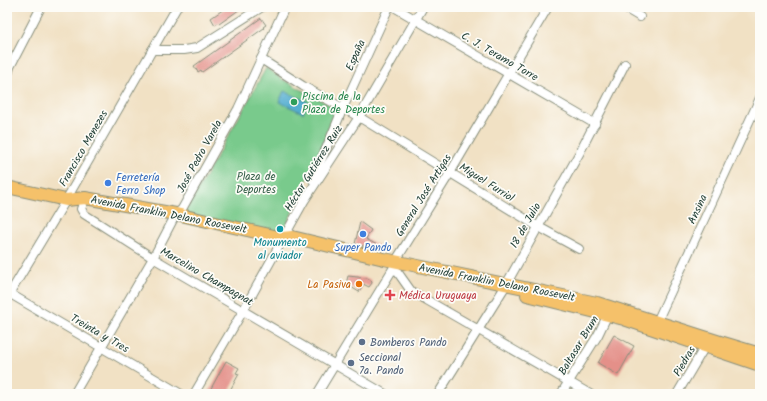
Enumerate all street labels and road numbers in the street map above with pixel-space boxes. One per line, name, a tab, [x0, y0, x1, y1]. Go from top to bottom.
street label: C. J. Teramo Torre	[457, 27, 542, 86]
street label: España	[341, 37, 371, 74]
street label: Francisco Menezes	[55, 107, 113, 190]
street label: José Pedro Varela	[172, 117, 227, 196]
street label: Héctor Gutiérrez Ruiz	[280, 122, 348, 215]
street label: General José Artigas	[391, 150, 457, 240]
street label: Miguel Furriol	[455, 159, 518, 207]
street label: Avenida Franklin Delano Roosevelt	[89, 191, 249, 239]
street label: Ansina	[683, 192, 713, 227]
street label: 18 de Julio	[506, 199, 546, 252]
street label: Marcelino Champagnat	[156, 243, 257, 311]
street label: Avenida Franklin Delano Roosevelt	[417, 259, 577, 307]
street label: Treinta y Tres	[67, 310, 133, 358]
street label: Baltasar Brum	[554, 312, 604, 379]
street label: Piedras	[669, 343, 701, 380]

